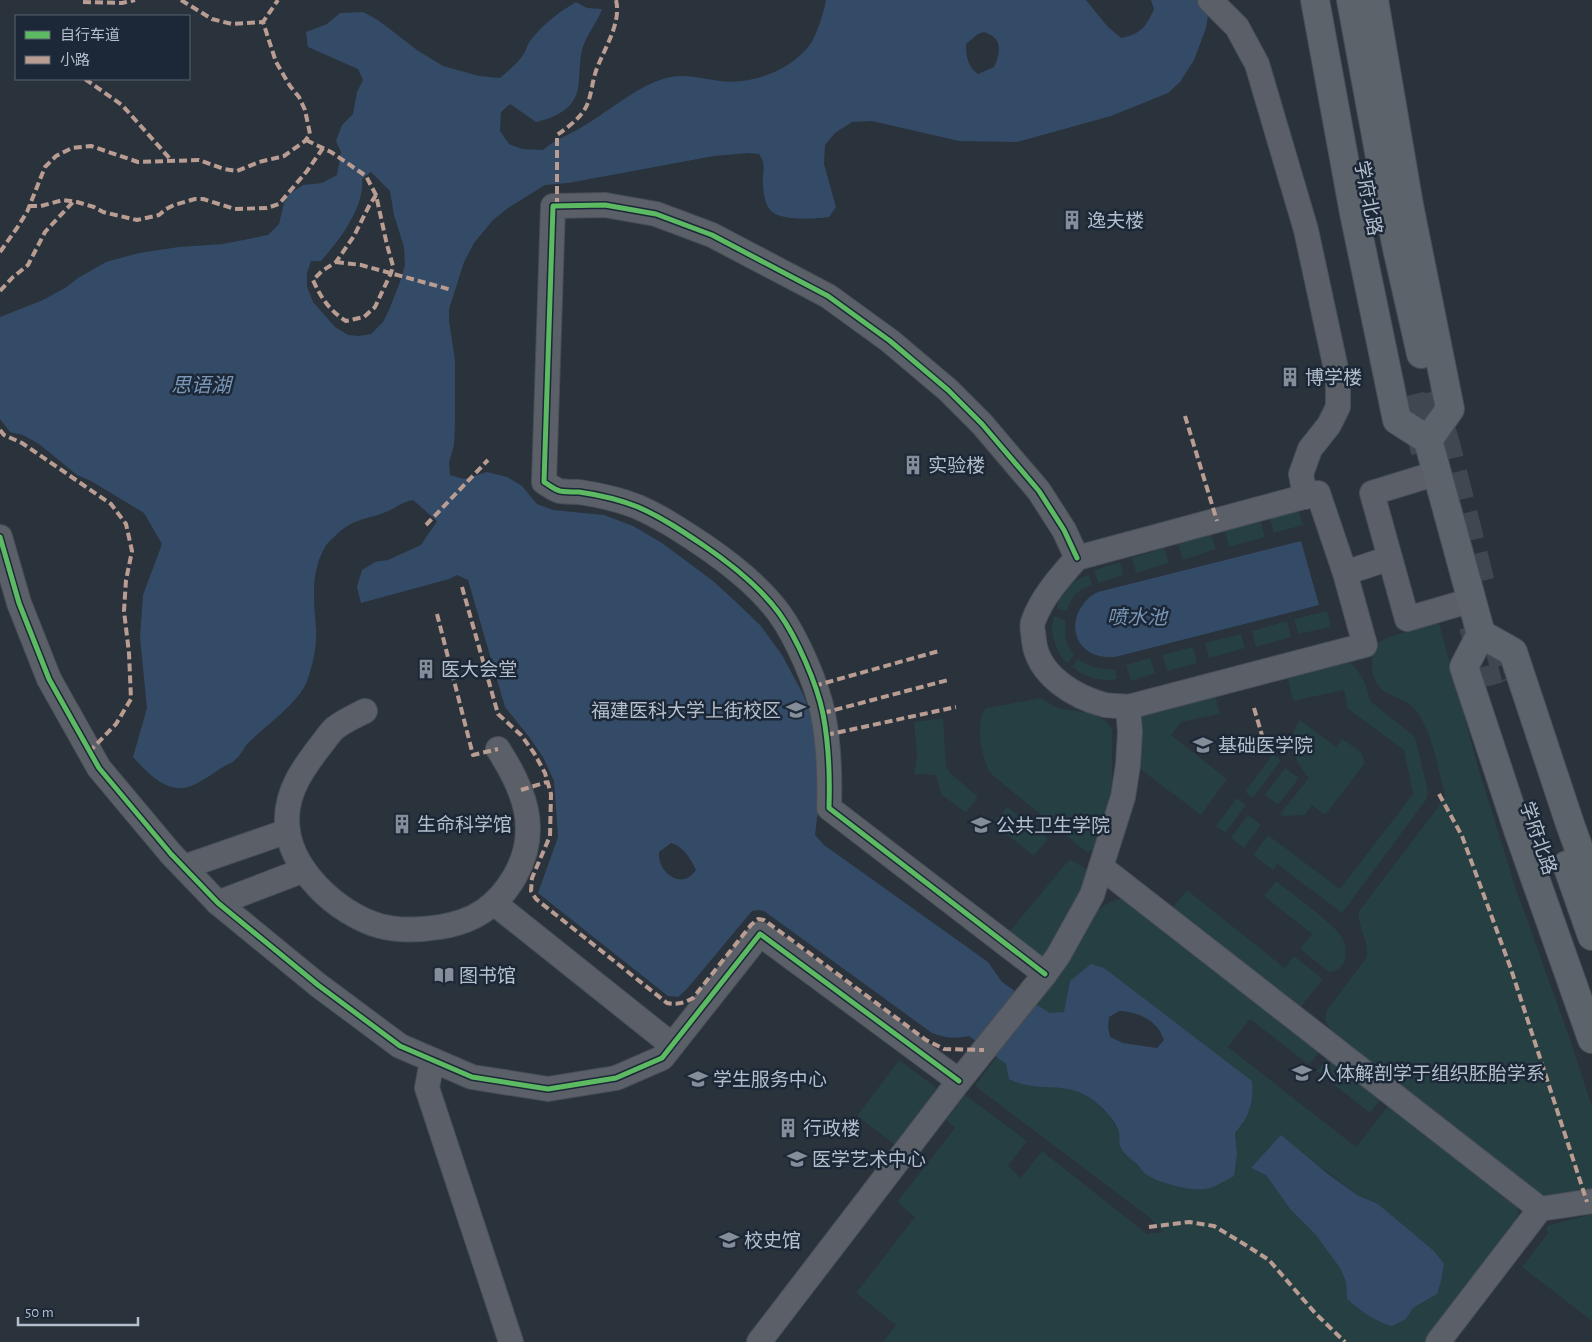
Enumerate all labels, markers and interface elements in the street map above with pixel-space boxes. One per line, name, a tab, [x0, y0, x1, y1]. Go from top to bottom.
legend	[15, 15, 190, 80]
text: 自行车道	[60, 27, 120, 43]
text: 小路	[60, 52, 90, 68]
street label: 学府北路	[1351, 159, 1386, 237]
building icon: 逸夫楼	[1061, 209, 1083, 231]
place label: 逸夫楼	[1087, 211, 1144, 231]
building icon: 博学楼	[1279, 366, 1301, 388]
place label: 博学楼	[1305, 367, 1362, 388]
water label: 思语湖	[171, 375, 234, 396]
building icon: 实验楼	[902, 454, 924, 476]
place label: 实验楼	[928, 455, 985, 476]
water label: 喷水池	[1107, 607, 1169, 628]
building icon: 医大会堂	[415, 658, 437, 680]
place label: 医大会堂	[441, 660, 517, 680]
school or university icon: 福建医科大学上街校区	[785, 699, 807, 721]
place label: 福建医科大学上街校区	[591, 700, 781, 721]
school or university icon: 基础医学院	[1192, 734, 1214, 756]
place label: 基础医学院	[1218, 735, 1313, 756]
street label: 学府北路	[1516, 799, 1561, 878]
building icon: 生命科学馆	[391, 813, 413, 835]
place label: 生命科学馆	[417, 814, 512, 835]
school or university icon: 公共卫生学院	[970, 814, 992, 836]
place label: 公共卫生学院	[996, 815, 1110, 836]
library icon: 图书馆	[433, 964, 455, 986]
place label: 图书馆	[459, 965, 516, 986]
school or university icon: 人体解剖学于组织胚胎学系	[1291, 1062, 1313, 1084]
place label: 人体解剖学于组织胚胎学系	[1317, 1063, 1545, 1084]
school or university icon: 学生服务中心	[687, 1068, 709, 1090]
place label: 学生服务中心	[713, 1069, 827, 1090]
building icon: 行政楼	[777, 1117, 799, 1139]
place label: 行政楼	[803, 1118, 860, 1139]
school or university icon: 医学艺术中心	[786, 1148, 808, 1170]
place label: 医学艺术中心	[812, 1149, 926, 1170]
school or university icon: 校史馆	[718, 1229, 740, 1251]
place label: 校史馆	[744, 1230, 801, 1251]
scale bar	[18, 1294, 138, 1326]
text: 50 m	[25, 1305, 54, 1320]

